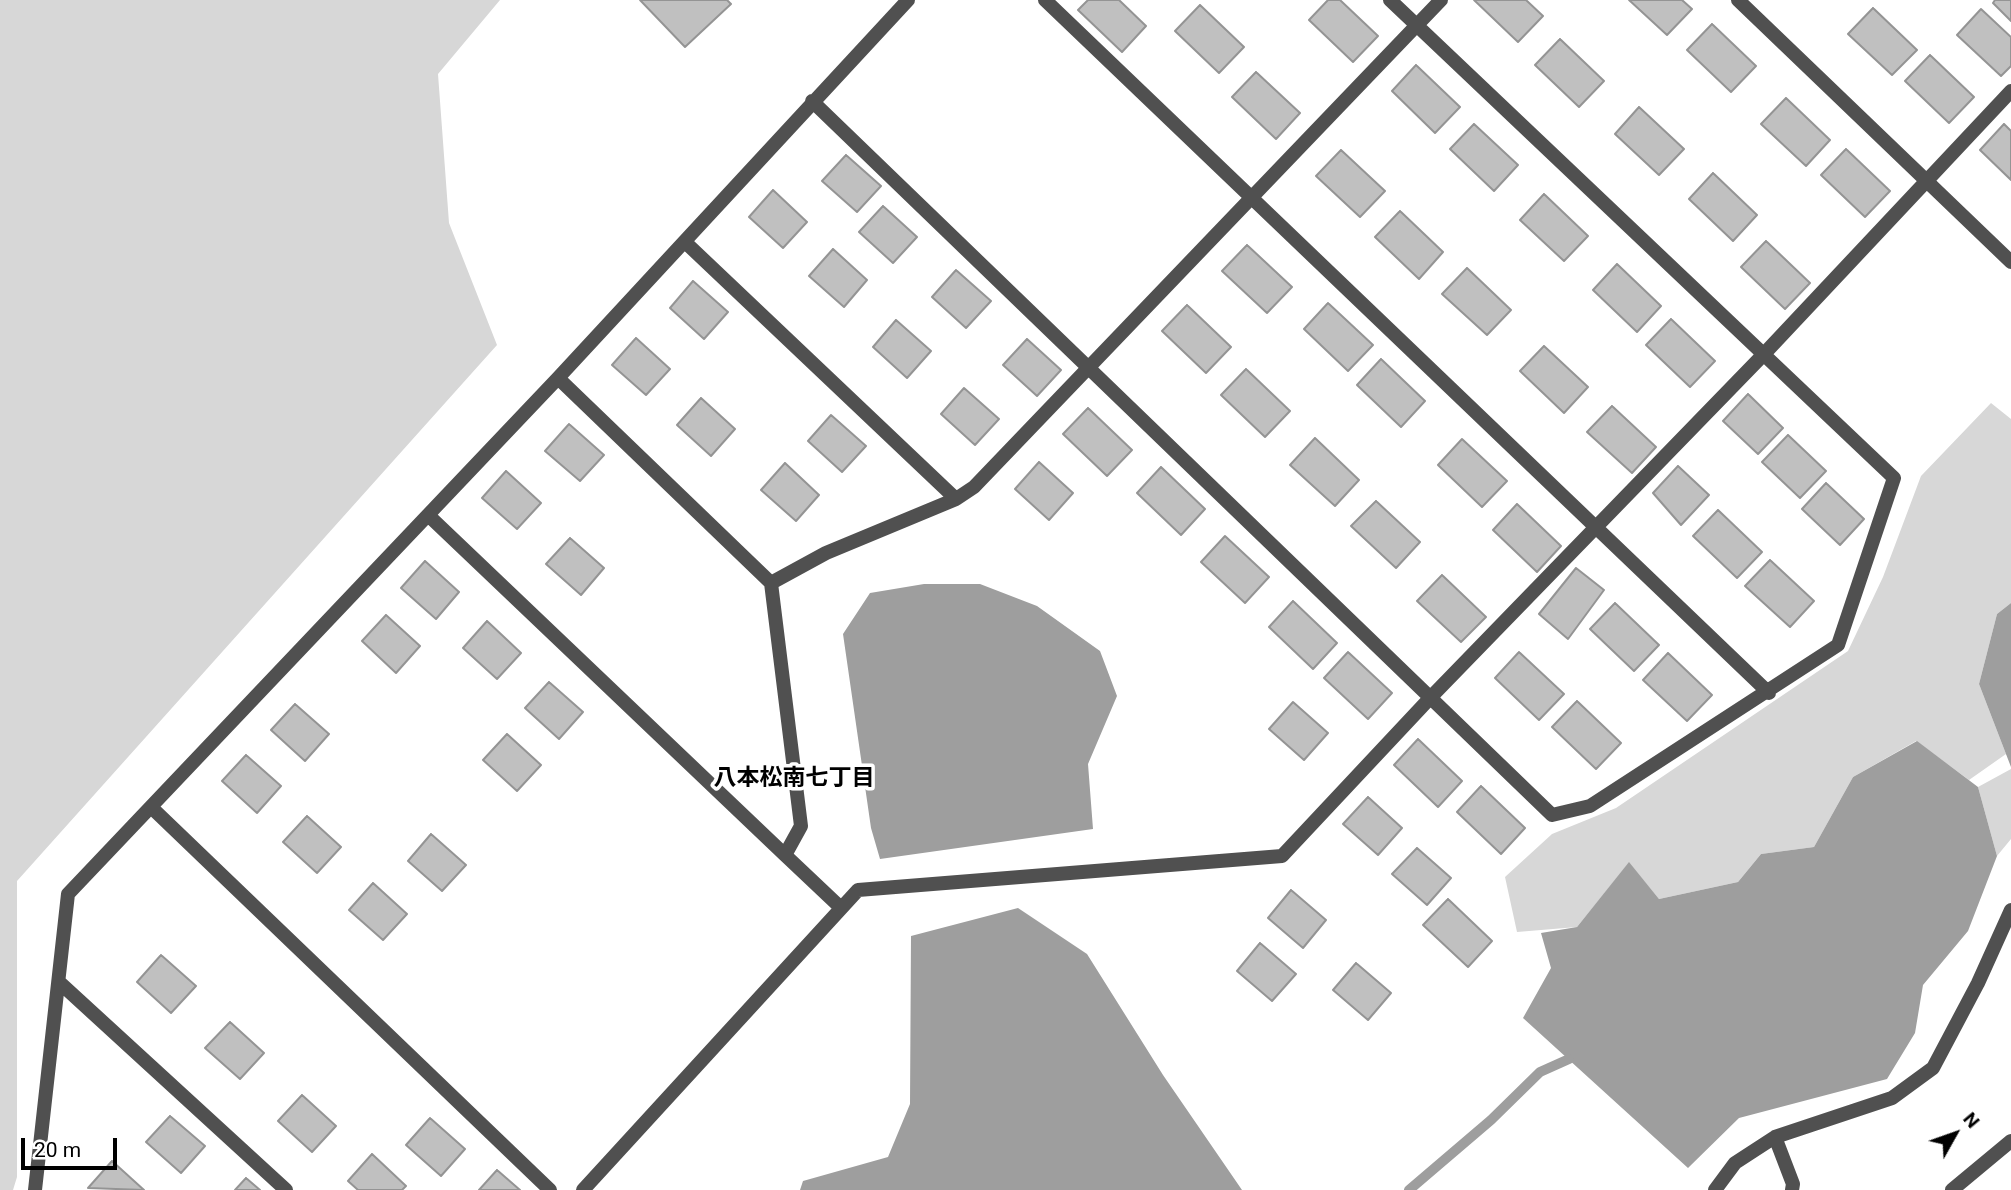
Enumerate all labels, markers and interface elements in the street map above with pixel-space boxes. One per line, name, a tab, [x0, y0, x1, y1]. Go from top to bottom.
district label: 八本松南七丁目	[714, 765, 874, 793]
north arrow	[1920, 1099, 1990, 1169]
text: N	[1958, 1108, 1985, 1133]
scale bar	[24, 1124, 121, 1168]
text: 20 m	[34, 1138, 81, 1162]

